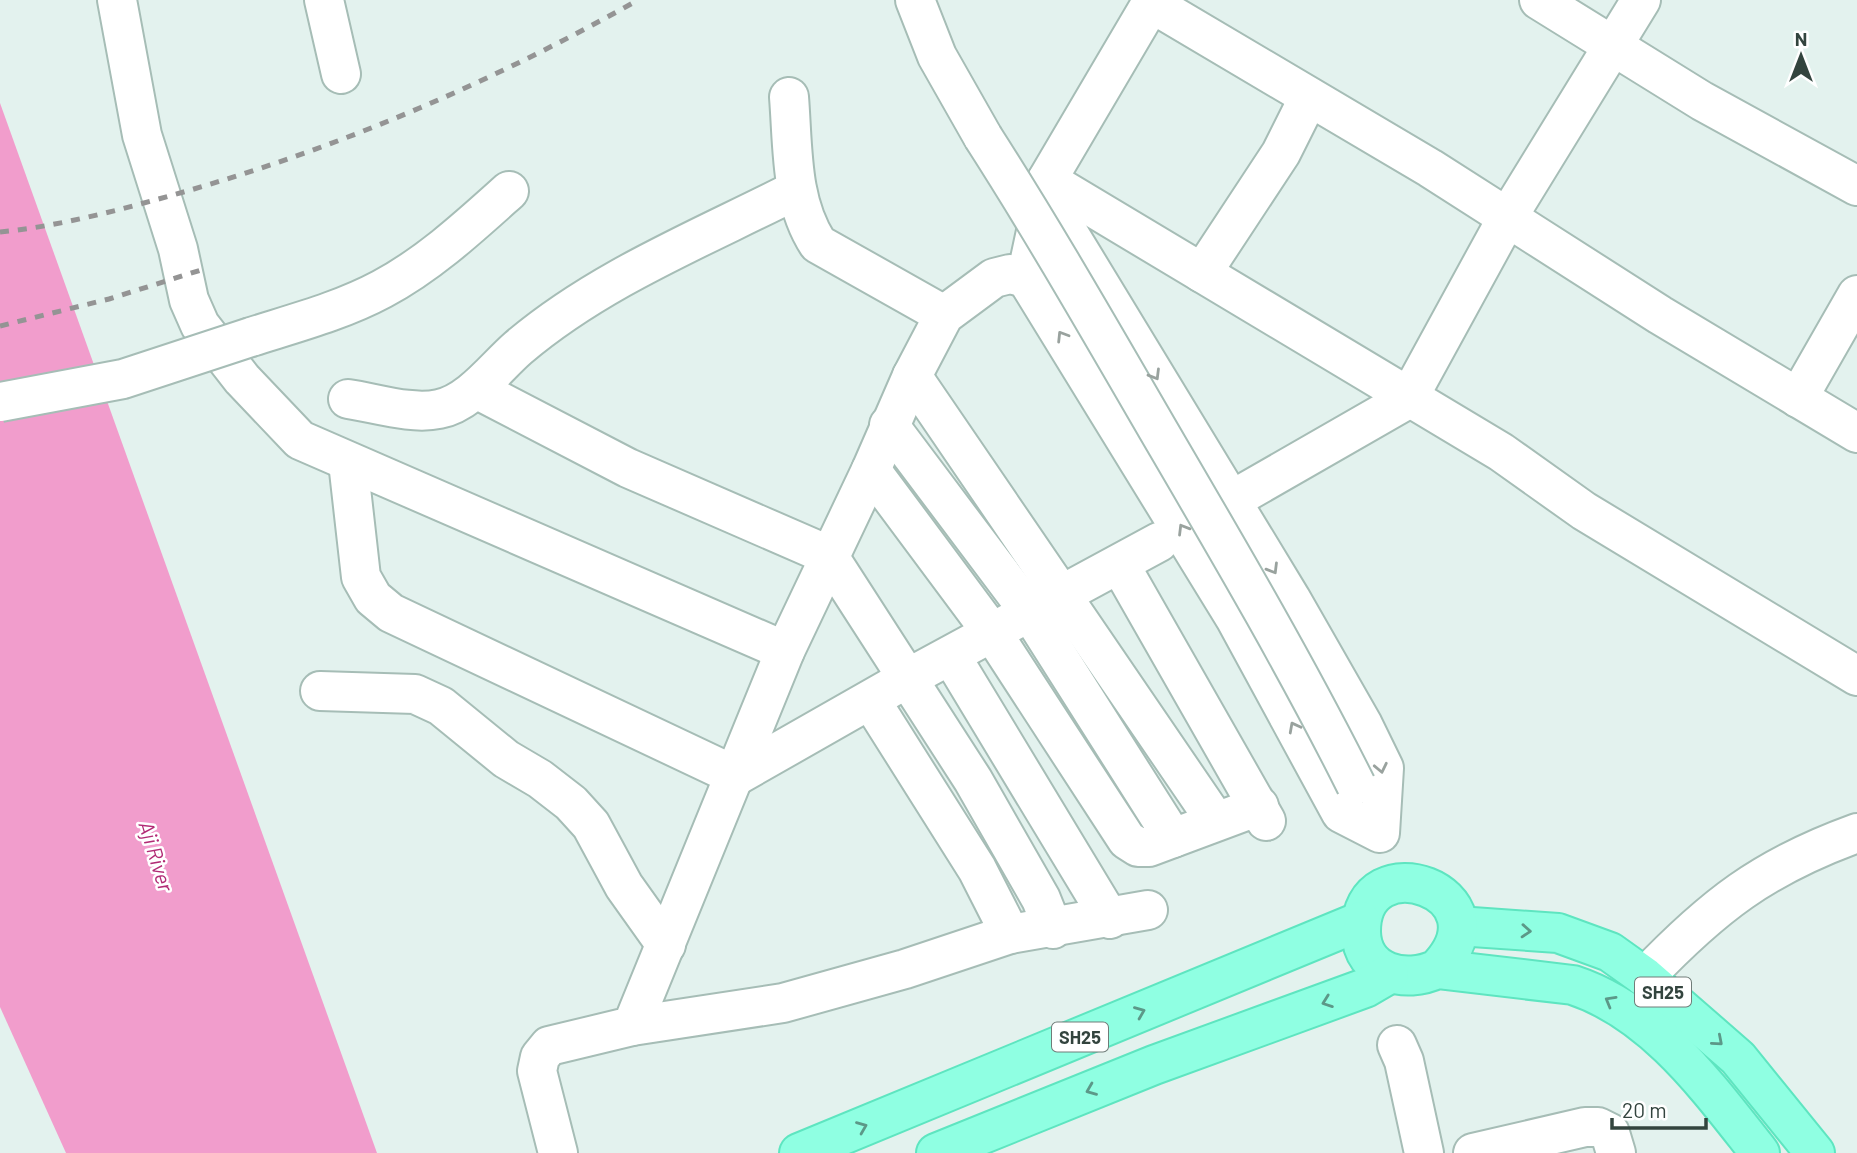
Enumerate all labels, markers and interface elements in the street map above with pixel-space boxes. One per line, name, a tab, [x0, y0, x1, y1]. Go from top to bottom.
north arrow	[1766, 21, 1836, 91]
text: N	[1795, 27, 1807, 50]
one-way arrow	[1058, 330, 1071, 343]
one-way arrow	[1147, 367, 1160, 380]
one-way arrow	[1178, 524, 1191, 537]
one-way arrow	[1265, 562, 1278, 575]
one-way arrow	[1289, 722, 1303, 734]
one-way arrow	[1373, 762, 1388, 774]
water label: Aji River	[135, 818, 180, 895]
one-way arrow	[1521, 923, 1532, 938]
road number: SH25	[1635, 978, 1691, 1007]
one-way arrow	[1322, 994, 1334, 1008]
one-way arrow	[1604, 996, 1617, 1009]
one-way arrow	[1133, 1007, 1145, 1021]
road number: SH25	[1052, 1022, 1108, 1052]
one-way arrow	[1710, 1032, 1723, 1045]
one-way arrow	[1086, 1082, 1098, 1096]
scale bar	[1612, 1086, 1706, 1130]
text: 20 m	[1622, 1097, 1667, 1122]
one-way arrow	[854, 1121, 867, 1135]

